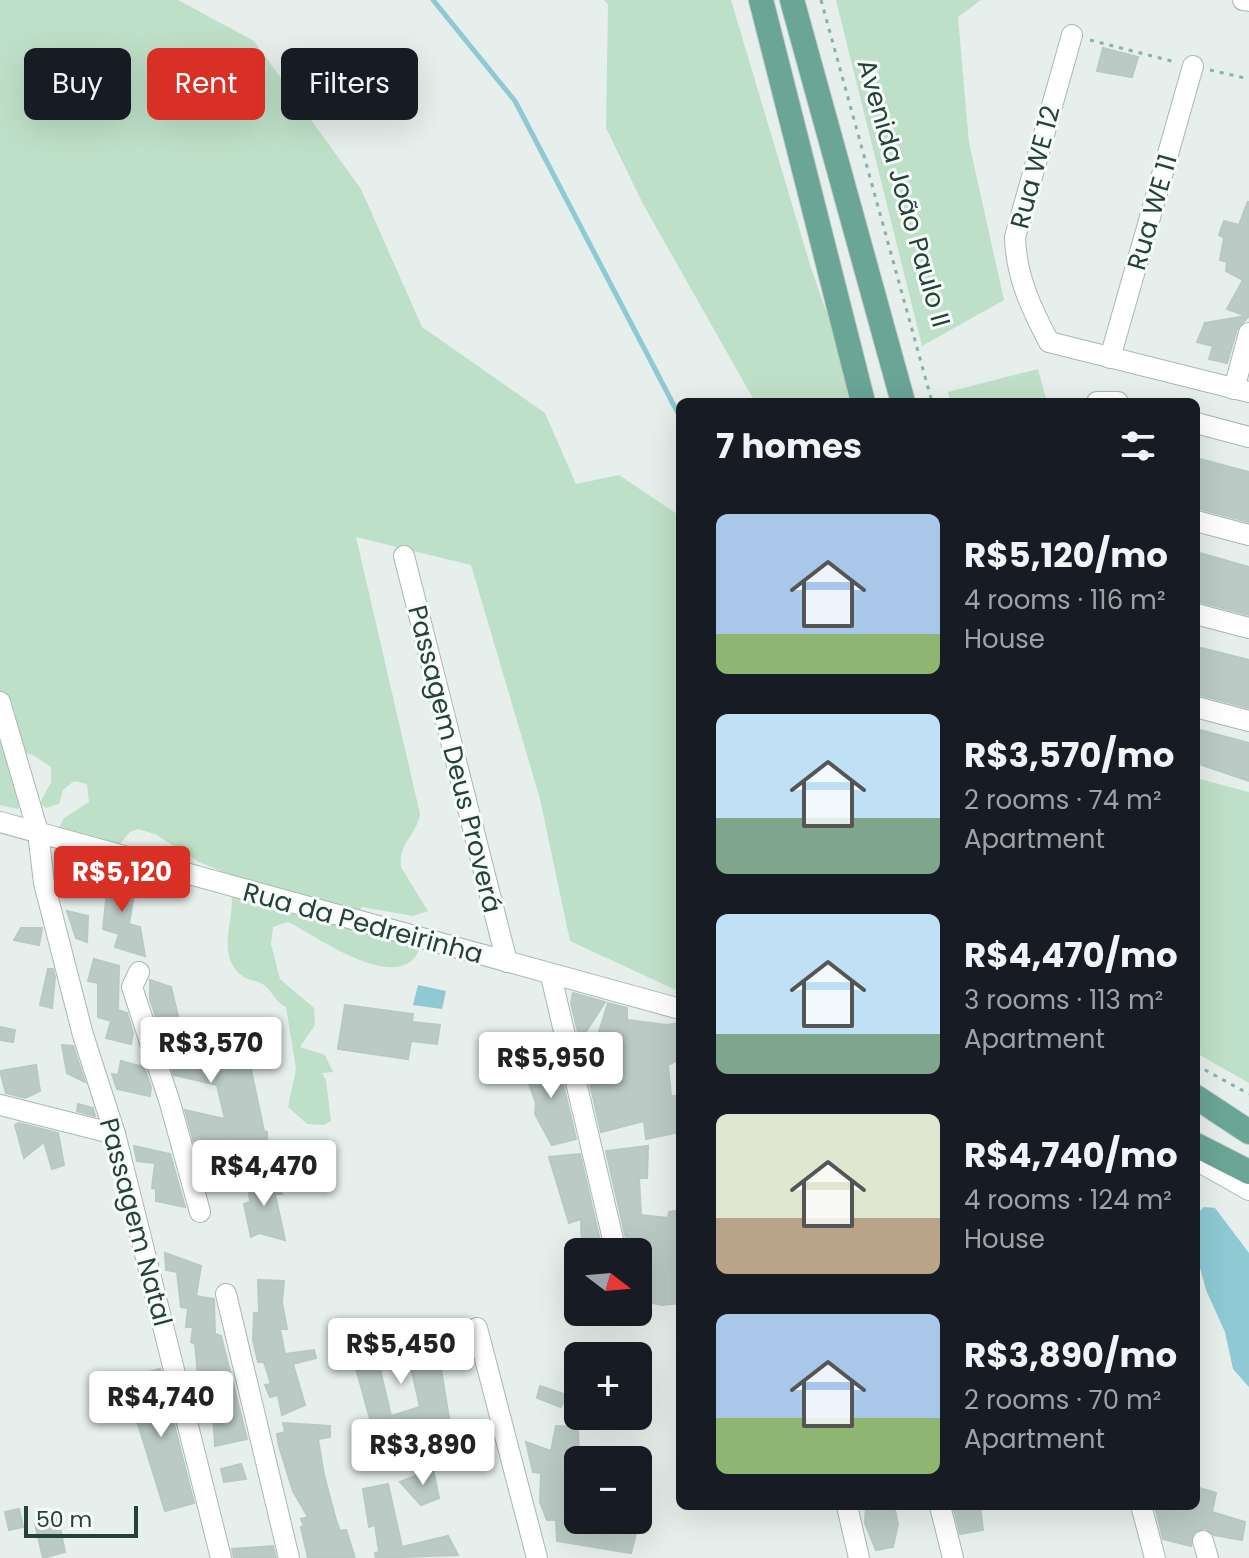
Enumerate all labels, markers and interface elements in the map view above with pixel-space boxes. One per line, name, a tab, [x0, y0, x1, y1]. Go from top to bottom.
chip: Buy	[24, 48, 131, 120]
chip: Rent	[147, 48, 265, 120]
chip: Filters	[281, 48, 418, 120]
street label: Avenida João Paulo II	[849, 55, 959, 331]
street label: Rua WE 12	[1001, 102, 1069, 232]
street label: Rua WE 11	[1118, 150, 1186, 274]
text: 7 homes	[716, 422, 862, 470]
icon: filters	[1116, 424, 1160, 468]
text: R$5,120/mo	[964, 531, 1168, 579]
icon: home	[780, 546, 876, 642]
text: 4 rooms · 116 m²	[964, 582, 1165, 618]
street label: Passagem Deus Proverá	[399, 601, 511, 917]
text: House	[964, 621, 1045, 657]
text: R$3,570/mo	[964, 731, 1174, 779]
icon: home	[780, 746, 876, 842]
text: 2 rooms · 74 m²	[964, 782, 1161, 818]
text: Apartment	[964, 821, 1105, 857]
pin: R$5,120	[48, 846, 196, 914]
text: R$5,120	[72, 854, 172, 890]
street label: Rua da Pedreirinha	[239, 874, 487, 972]
text: R$4,470/mo	[964, 931, 1178, 979]
icon: home	[780, 946, 876, 1042]
text: 3 rooms · 113 m²	[964, 982, 1163, 1018]
pin: R$3,570	[137, 1017, 285, 1085]
text: Apartment	[964, 1021, 1105, 1057]
text: R$3,570	[158, 1025, 264, 1061]
pin: R$5,950	[477, 1032, 625, 1100]
text: R$5,950	[497, 1040, 605, 1076]
street label: Passagem Natal	[91, 1114, 181, 1330]
text: R$4,740/mo	[964, 1131, 1178, 1179]
pin: R$4,470	[190, 1140, 338, 1208]
icon: home	[780, 1146, 876, 1242]
text: R$4,470	[210, 1148, 318, 1184]
text: 4 rooms · 124 m²	[964, 1182, 1172, 1218]
text: House	[964, 1221, 1045, 1257]
north arrow	[564, 1238, 652, 1326]
map controls	[564, 1238, 652, 1534]
pin: R$5,450	[327, 1318, 475, 1386]
text: R$5,450	[346, 1326, 456, 1362]
text: R$3,890/mo	[964, 1331, 1177, 1379]
button: +	[564, 1342, 652, 1430]
icon: home	[780, 1346, 876, 1442]
pin: R$4,740	[87, 1371, 235, 1439]
text: R$4,740	[107, 1379, 215, 1415]
text: 2 rooms · 70 m²	[964, 1382, 1161, 1418]
pin: R$3,890	[349, 1419, 497, 1487]
text: Apartment	[964, 1421, 1105, 1457]
text: R$3,890	[369, 1427, 477, 1463]
button: −	[564, 1446, 652, 1534]
scale bar	[24, 1502, 138, 1538]
text: 50 m	[36, 1504, 92, 1535]

